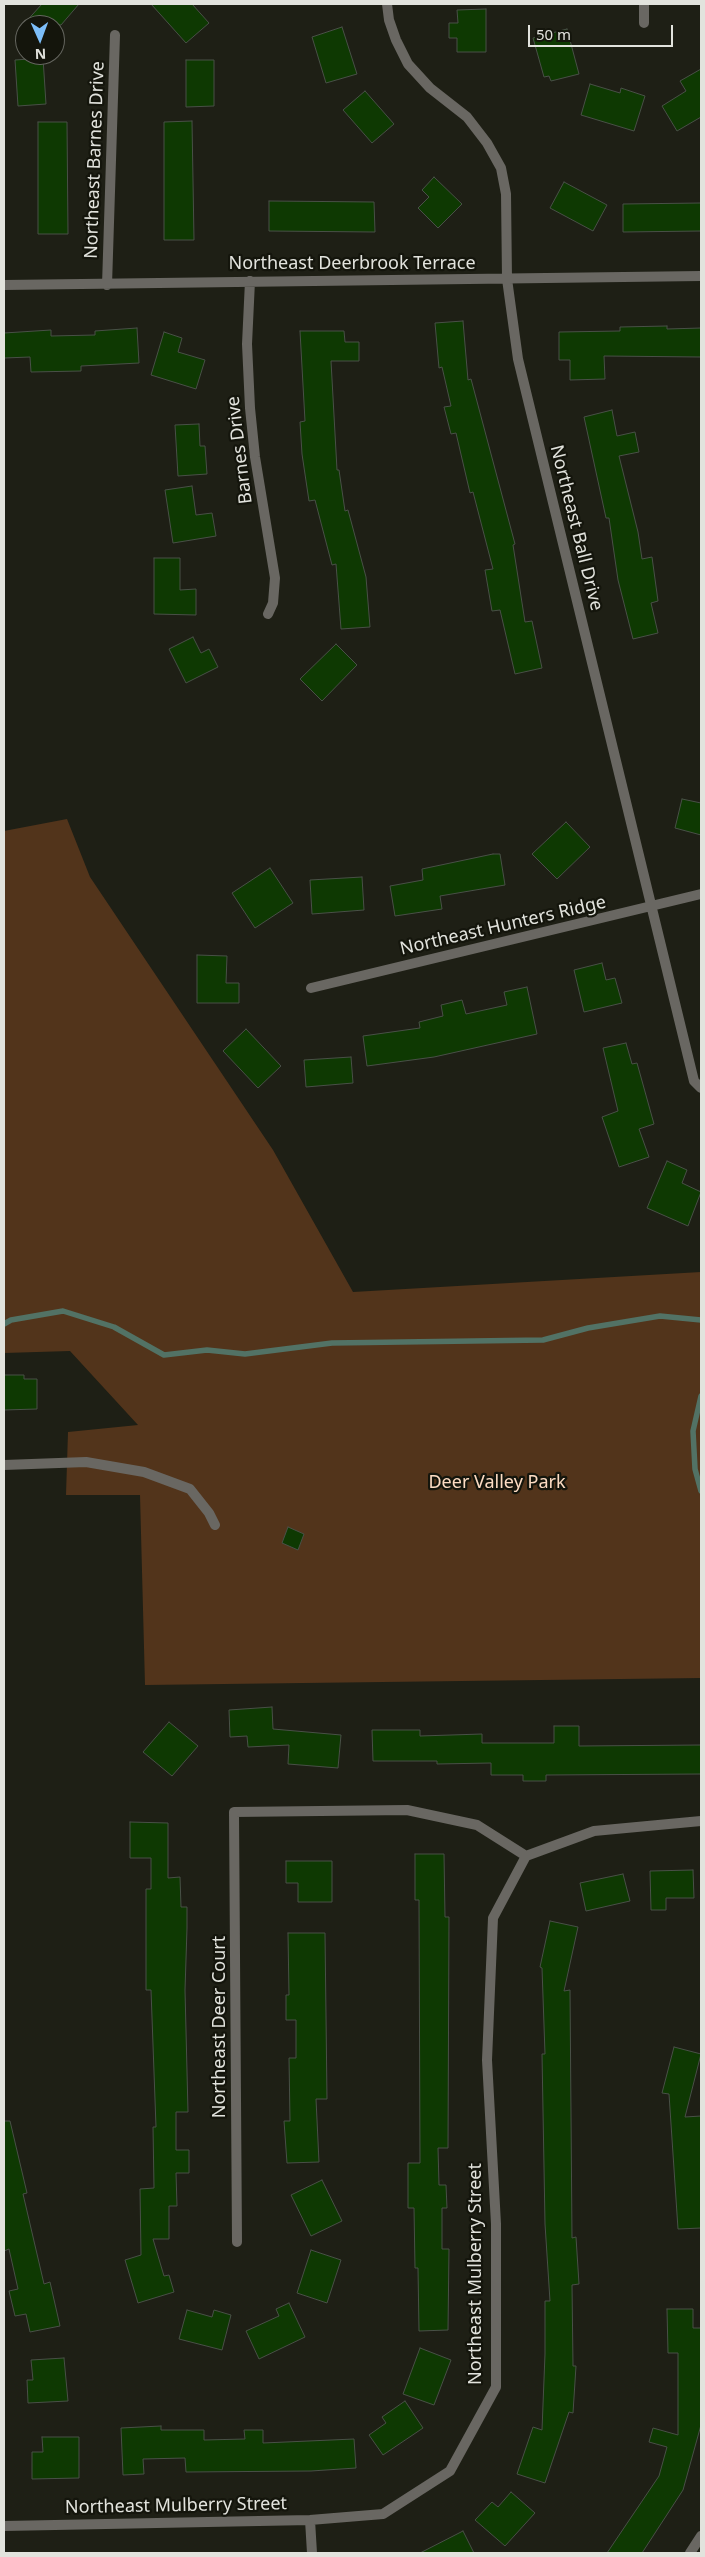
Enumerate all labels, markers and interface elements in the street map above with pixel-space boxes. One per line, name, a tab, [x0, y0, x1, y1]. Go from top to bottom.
north arrow	[15, 15, 65, 65]
scale bar	[530, 15, 675, 47]
text: 50 m	[536, 24, 571, 44]
text: N	[34, 45, 47, 64]
street label: Northeast Barnes Drive	[81, 61, 109, 259]
street label: Northeast Deerbrook Terrace	[228, 253, 476, 275]
street label: Barnes Drive	[223, 395, 257, 505]
street label: Northeast Ball Drive	[545, 443, 607, 613]
street label: Northeast Hunters Ridge	[398, 892, 608, 960]
park label: Deer Valley Park	[428, 1472, 566, 1494]
street label: Northeast Deer Court	[209, 1936, 231, 2118]
street label: Northeast Mulberry Street	[465, 2163, 487, 2385]
street label: Northeast Mulberry Street	[65, 2493, 287, 2519]

